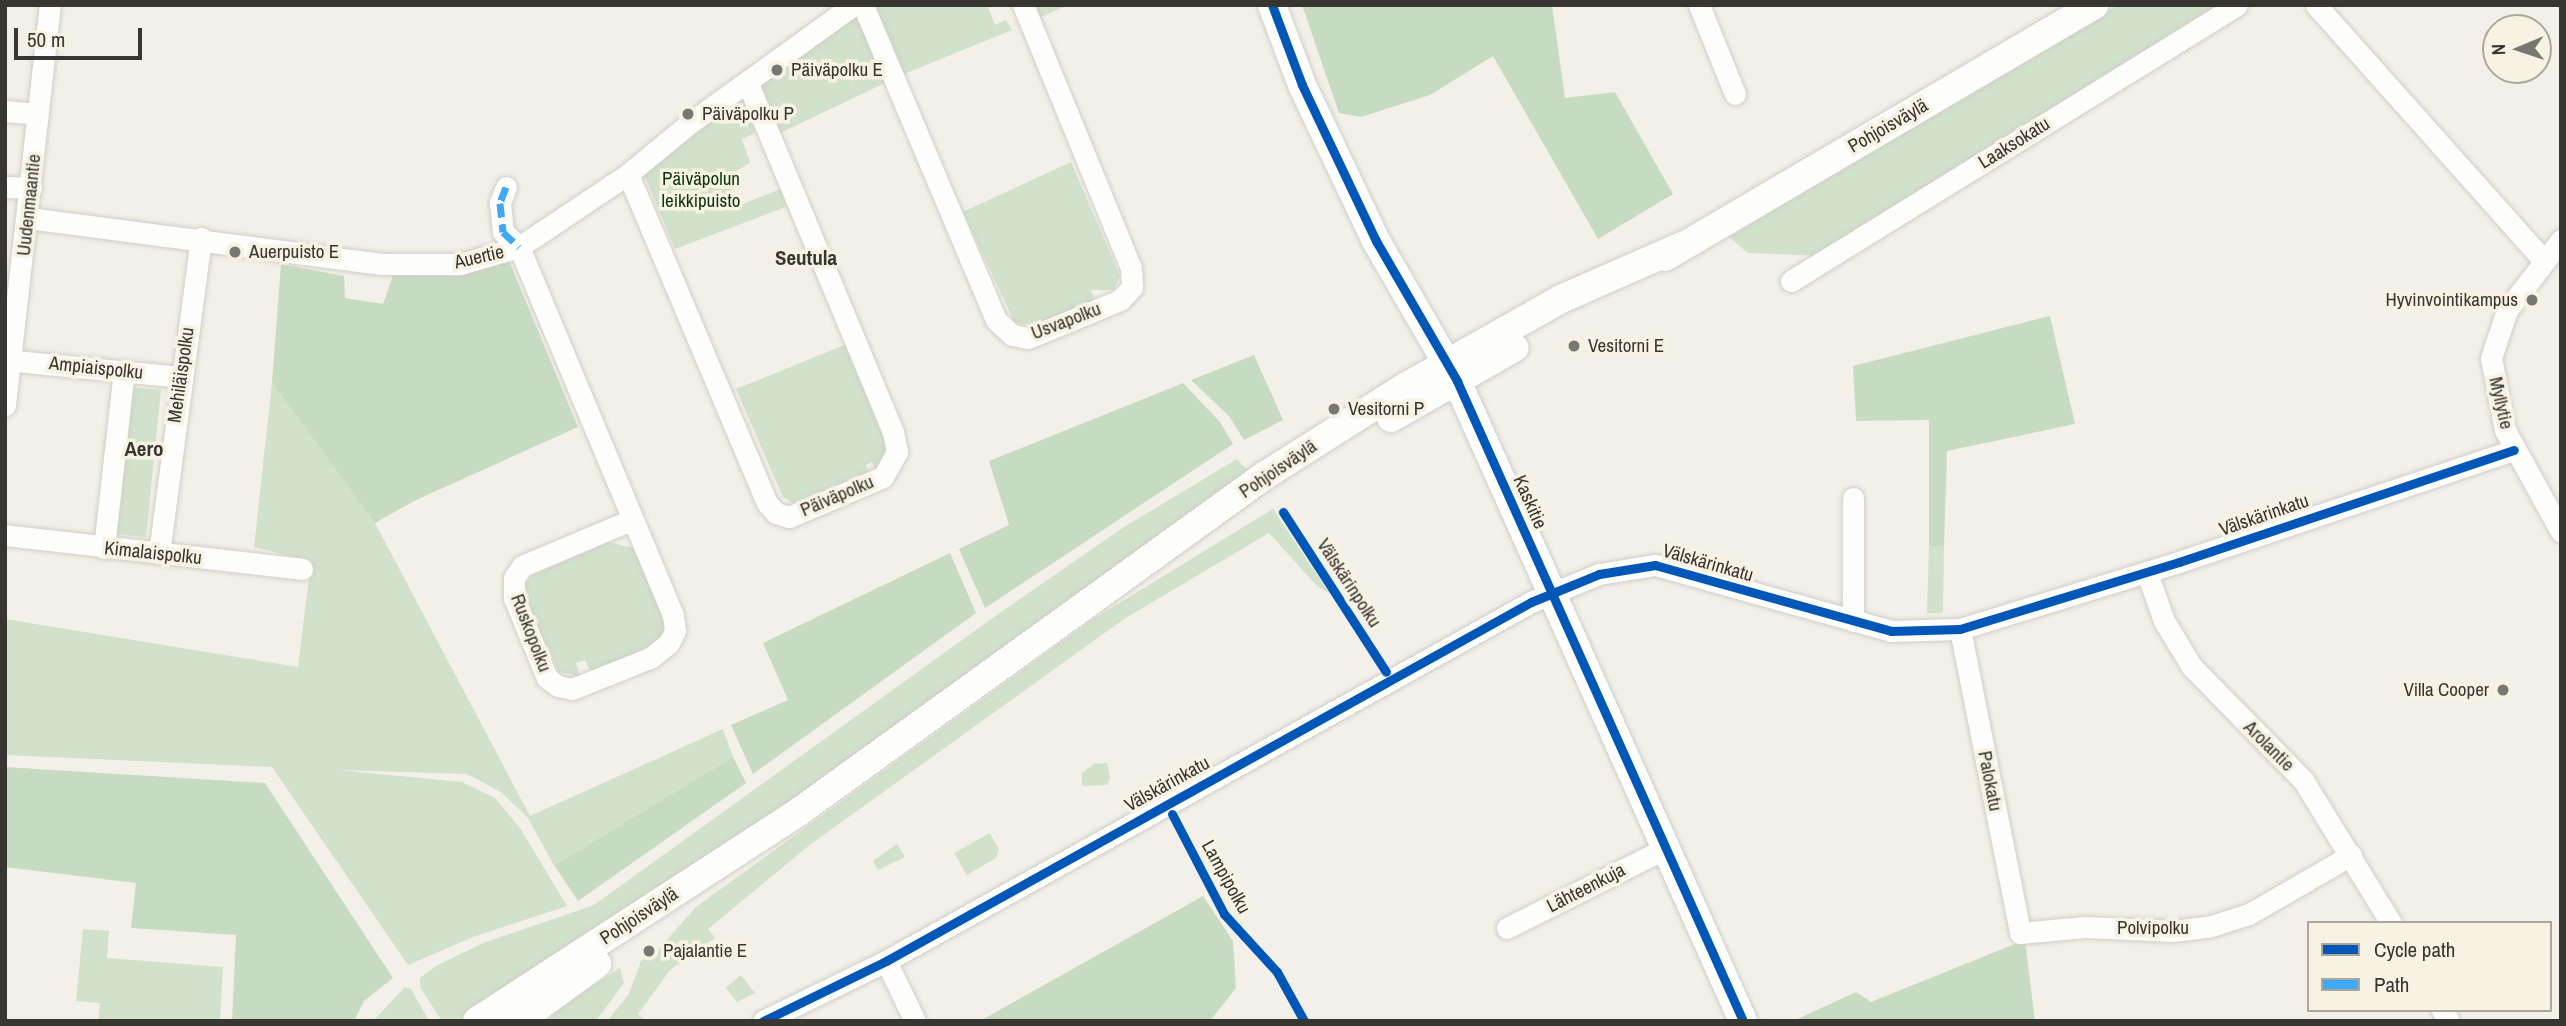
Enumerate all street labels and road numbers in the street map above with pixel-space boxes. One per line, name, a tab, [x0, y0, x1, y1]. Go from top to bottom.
street label: Pohjoisväylä	[1844, 94, 1932, 158]
street label: Laaksokatu	[1974, 112, 2054, 174]
street label: Uudenmaantie	[12, 153, 46, 257]
street label: Auertie	[452, 240, 506, 274]
street label: Usvapolku	[1028, 297, 1104, 345]
street label: Mehiläispolku	[163, 326, 199, 424]
street label: Ampiaispolku	[48, 352, 144, 384]
street label: Myllytie	[2484, 375, 2518, 431]
street label: Pohjoisväylä	[1235, 435, 1321, 503]
street label: Päiväpolku	[797, 470, 877, 522]
street label: Kaskitie	[1508, 472, 1552, 532]
street label: Välskärinkatu	[2216, 489, 2312, 541]
street label: Välskärinpolku	[1312, 534, 1386, 632]
street label: Kimalaispolku	[103, 537, 203, 569]
street label: Välskärinkatu	[1660, 539, 1756, 587]
street label: Ruskopolku	[506, 591, 556, 675]
street label: Arolantie	[2239, 716, 2299, 776]
street label: Palokatu	[1973, 749, 2007, 813]
street label: Välskärinkatu	[1121, 751, 1213, 817]
street label: Lampipolku	[1197, 836, 1255, 918]
street label: Lähteenkuja	[1543, 859, 1629, 917]
street label: Pohjoisväylä	[596, 882, 682, 950]
street label: Polvipolku	[2117, 917, 2189, 939]

